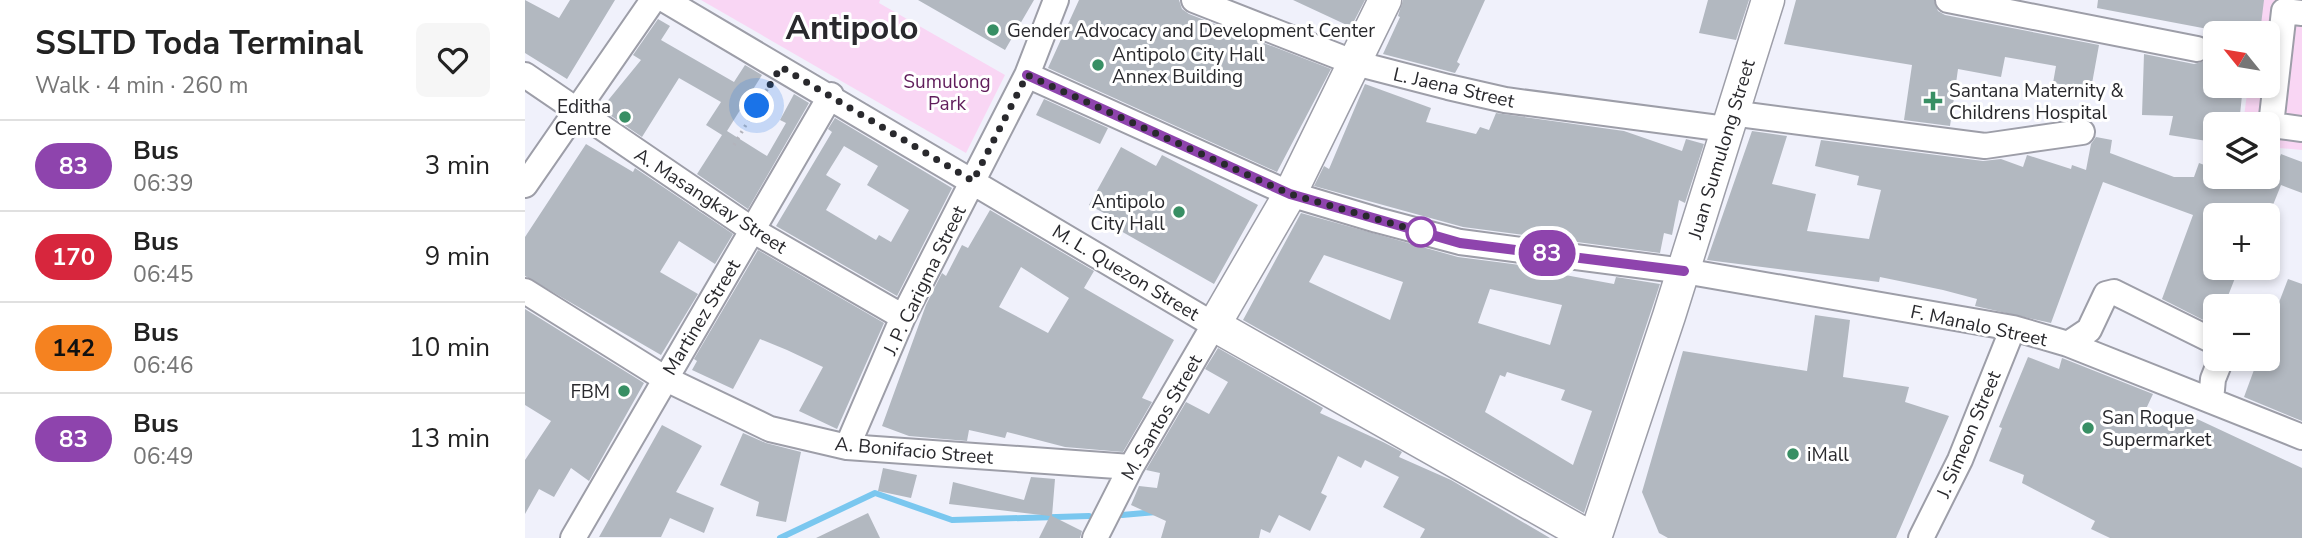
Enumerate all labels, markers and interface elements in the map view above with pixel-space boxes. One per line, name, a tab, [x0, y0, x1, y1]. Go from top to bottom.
district label: Antipolo	[785, 6, 919, 51]
place label: Gender Advocacy and Development Center	[1007, 18, 1375, 44]
text: SSLTD Toda Terminal	[35, 21, 363, 66]
north arrow	[2203, 21, 2280, 98]
map controls	[2203, 21, 2280, 371]
marker: Gender Advocacy and Development Center	[985, 22, 1001, 38]
button: heart	[416, 23, 490, 97]
place label: Antipolo City Hall Annex Building	[1112, 42, 1265, 90]
street label: Juan Sumulong Street	[1682, 56, 1762, 243]
marker: Antipolo City Hall Annex Building	[1090, 57, 1106, 73]
street label: L. Jaena Street	[1391, 61, 1517, 115]
park label: Sumulong Park	[903, 69, 991, 117]
text: Walk · 4 min · 260 m	[35, 70, 248, 101]
place label: Santana Maternity & Childrens Hospital	[1949, 78, 2124, 126]
your location	[739, 88, 774, 123]
marker: Santana Maternity & Childrens Hospital	[1923, 91, 1943, 111]
place label: Editha Centre	[555, 94, 611, 142]
marker: Editha Centre	[617, 109, 633, 125]
button: layers	[2203, 112, 2280, 189]
text: Bus	[133, 133, 179, 168]
street label: A. Masangkay Street	[629, 142, 792, 260]
text: 3 min	[425, 148, 490, 183]
text: 83	[59, 150, 88, 182]
text: 06:39	[133, 168, 193, 199]
place label: Antipolo City Hall	[1091, 189, 1165, 237]
street label: J. P. Carigma Street	[877, 201, 973, 360]
button: +	[2203, 203, 2280, 280]
marker: Antipolo City Hall	[1171, 204, 1187, 220]
unlabelled marker	[1406, 217, 1436, 247]
street label: M. L. Quezon Street	[1047, 219, 1204, 327]
text: Bus	[133, 224, 179, 259]
line badge: 83	[1515, 230, 1579, 276]
text: 83	[1533, 237, 1561, 269]
text: 9 min	[425, 239, 490, 274]
text: 170	[52, 241, 95, 273]
street label: Martinez Street	[657, 254, 747, 380]
text: 06:45	[133, 259, 193, 290]
button: −	[2203, 294, 2280, 371]
street label: F. Manalo Street	[1908, 299, 2050, 353]
text: Bus	[133, 315, 179, 350]
text: 10 min	[409, 330, 490, 365]
text: 142	[52, 332, 95, 364]
text: 06:46	[133, 350, 193, 381]
street label: M. Santos Street	[1115, 350, 1209, 485]
street label: J. Simeon Street	[1930, 367, 2008, 503]
place label: FBM	[570, 379, 610, 405]
marker: FBM	[616, 383, 632, 399]
place label: San Roque Supermarket	[2102, 405, 2212, 453]
text: Bus	[133, 406, 179, 441]
marker: San Roque Supermarket	[2080, 420, 2096, 436]
text: 13 min	[409, 421, 490, 456]
text: 83	[59, 423, 88, 455]
street label: A. Bonifacio Street	[834, 431, 995, 471]
text: 06:49	[133, 441, 193, 472]
place label: iMall	[1807, 442, 1849, 468]
marker: iMall	[1785, 446, 1801, 462]

